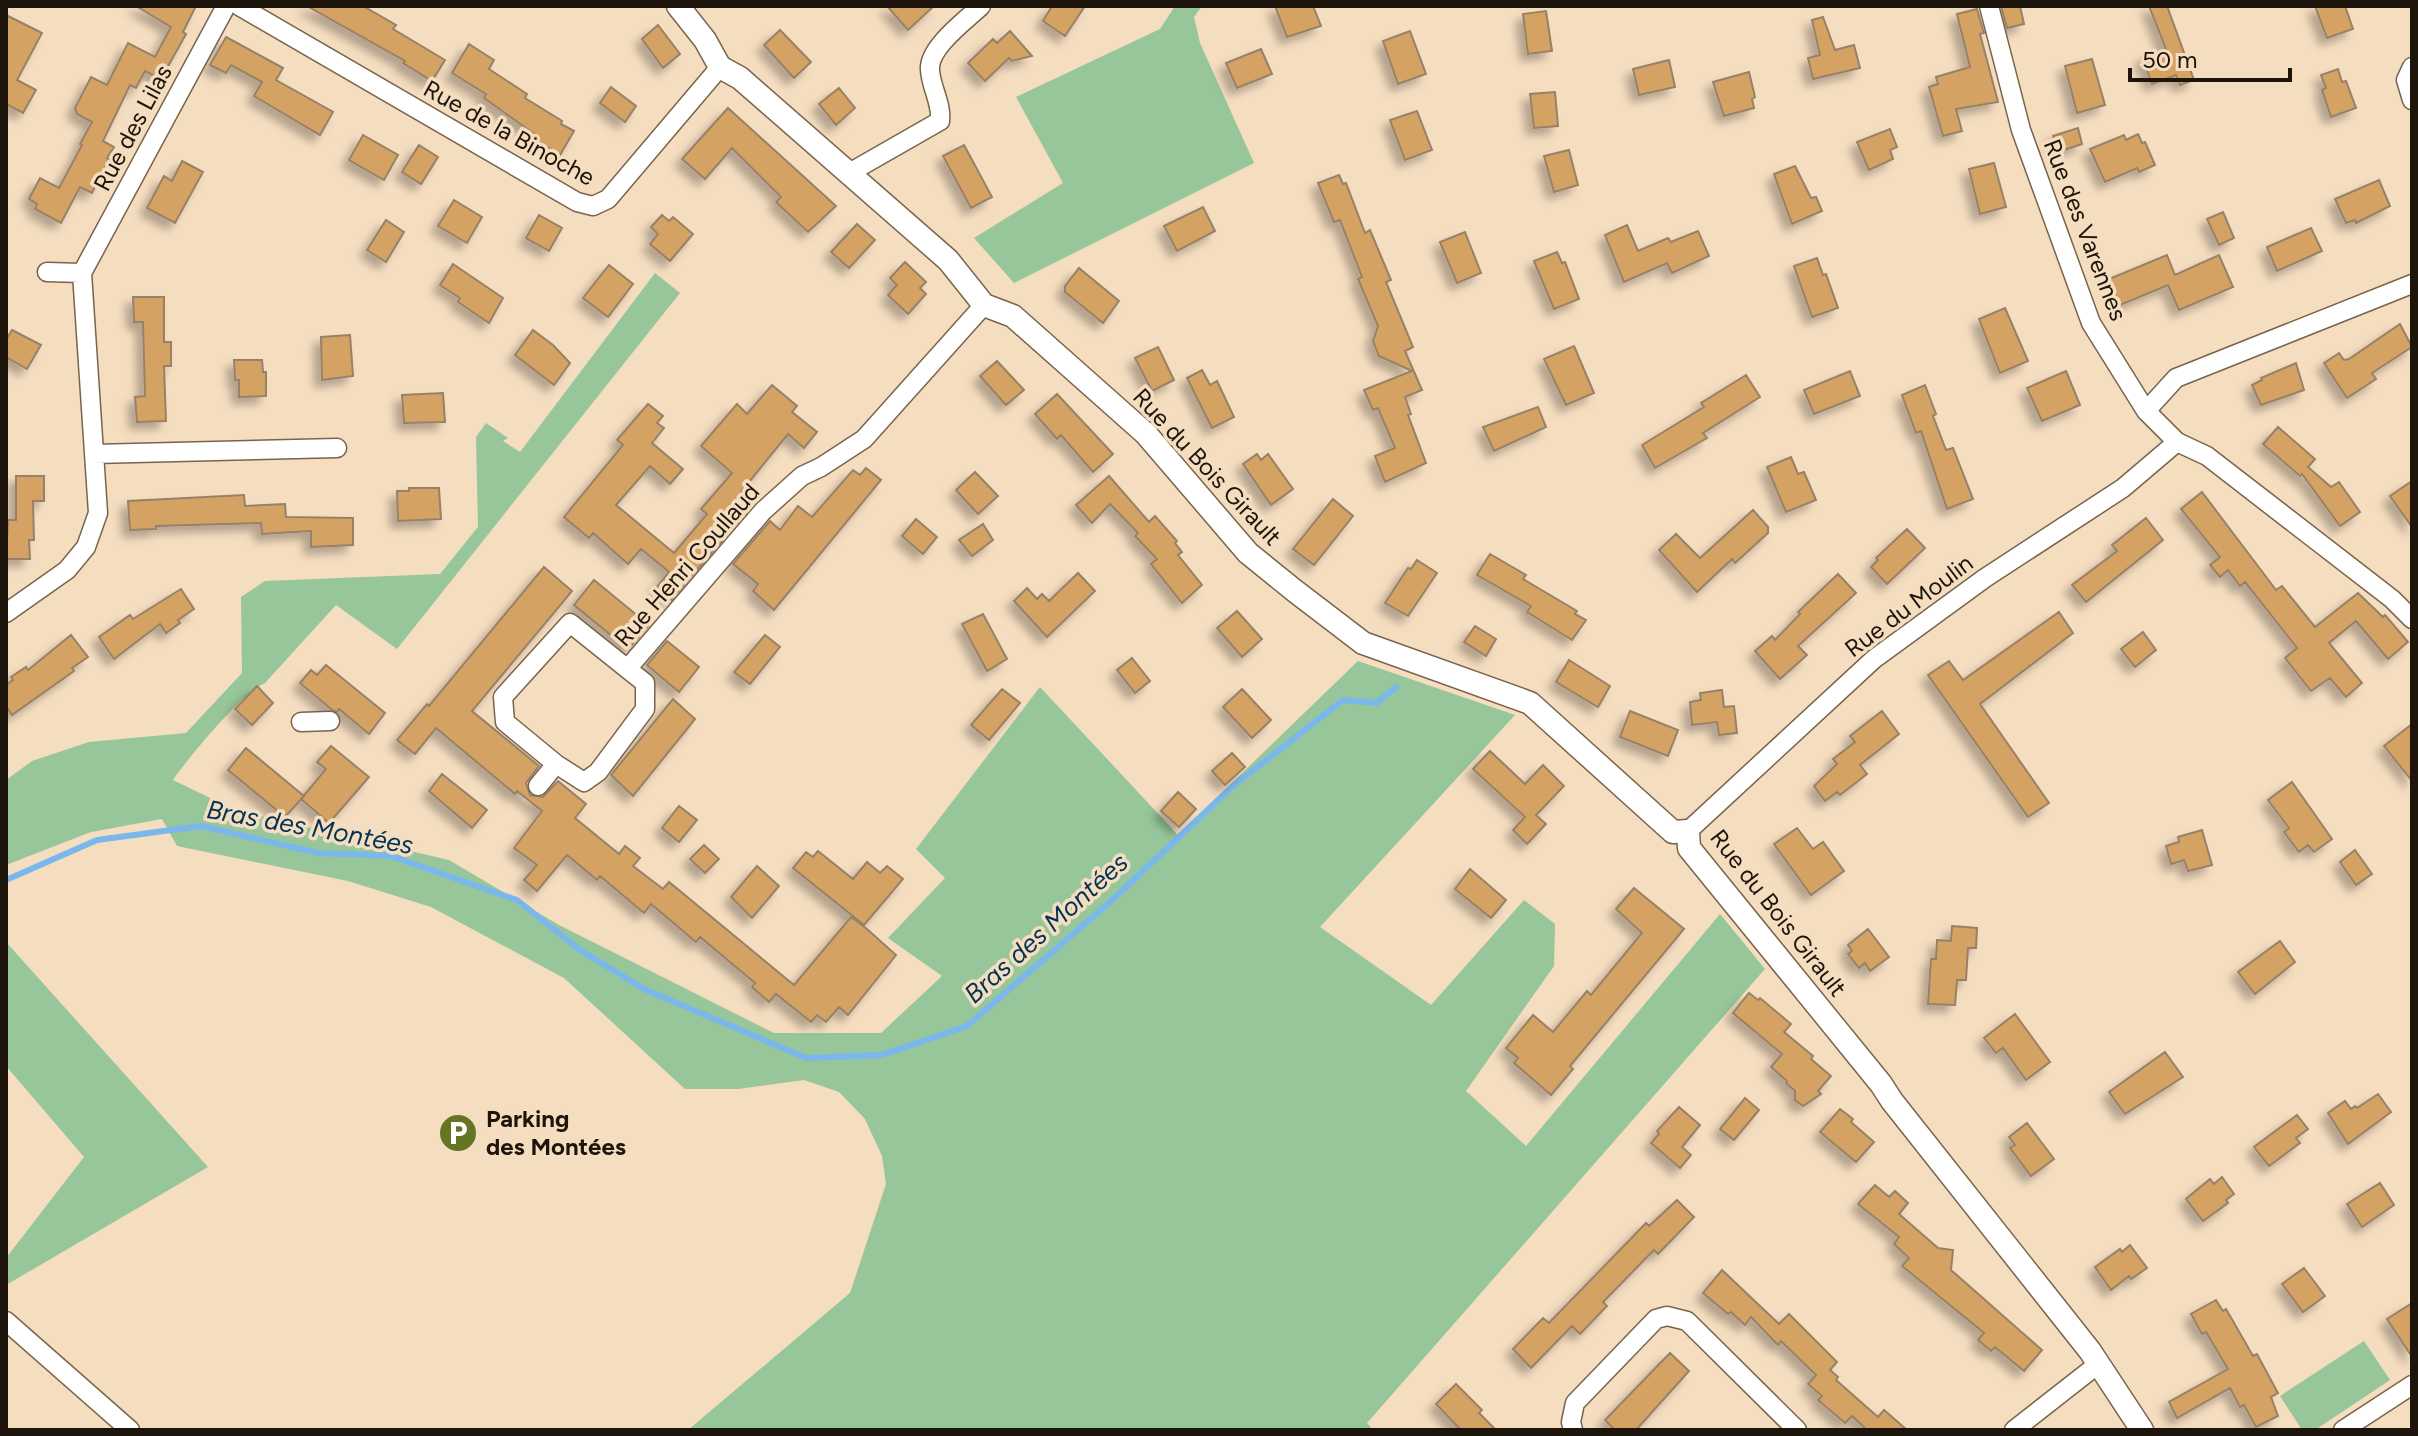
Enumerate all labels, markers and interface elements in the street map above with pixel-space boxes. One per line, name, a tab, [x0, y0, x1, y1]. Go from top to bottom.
scale bar	[2130, 32, 2290, 82]
text: 50 m	[2142, 45, 2198, 74]
street label: Rue des Lilas	[87, 60, 178, 196]
street label: Rue de la Binoche	[419, 74, 600, 192]
street label: Rue des Varennes	[2038, 135, 2133, 325]
street label: Rue du Bois Girault	[1127, 382, 1288, 551]
street label: Rue Henri Coullaud	[608, 477, 765, 652]
street label: Rue du Moulin	[1839, 548, 1978, 663]
water label: Bras des Montées	[204, 793, 416, 861]
street label: Rue du Bois Girault	[1704, 823, 1853, 1002]
water label: Bras des Montées	[958, 846, 1134, 1010]
place label: Parking des Montées	[486, 1104, 626, 1161]
parking icon: Parking des Montées	[437, 1112, 479, 1154]

